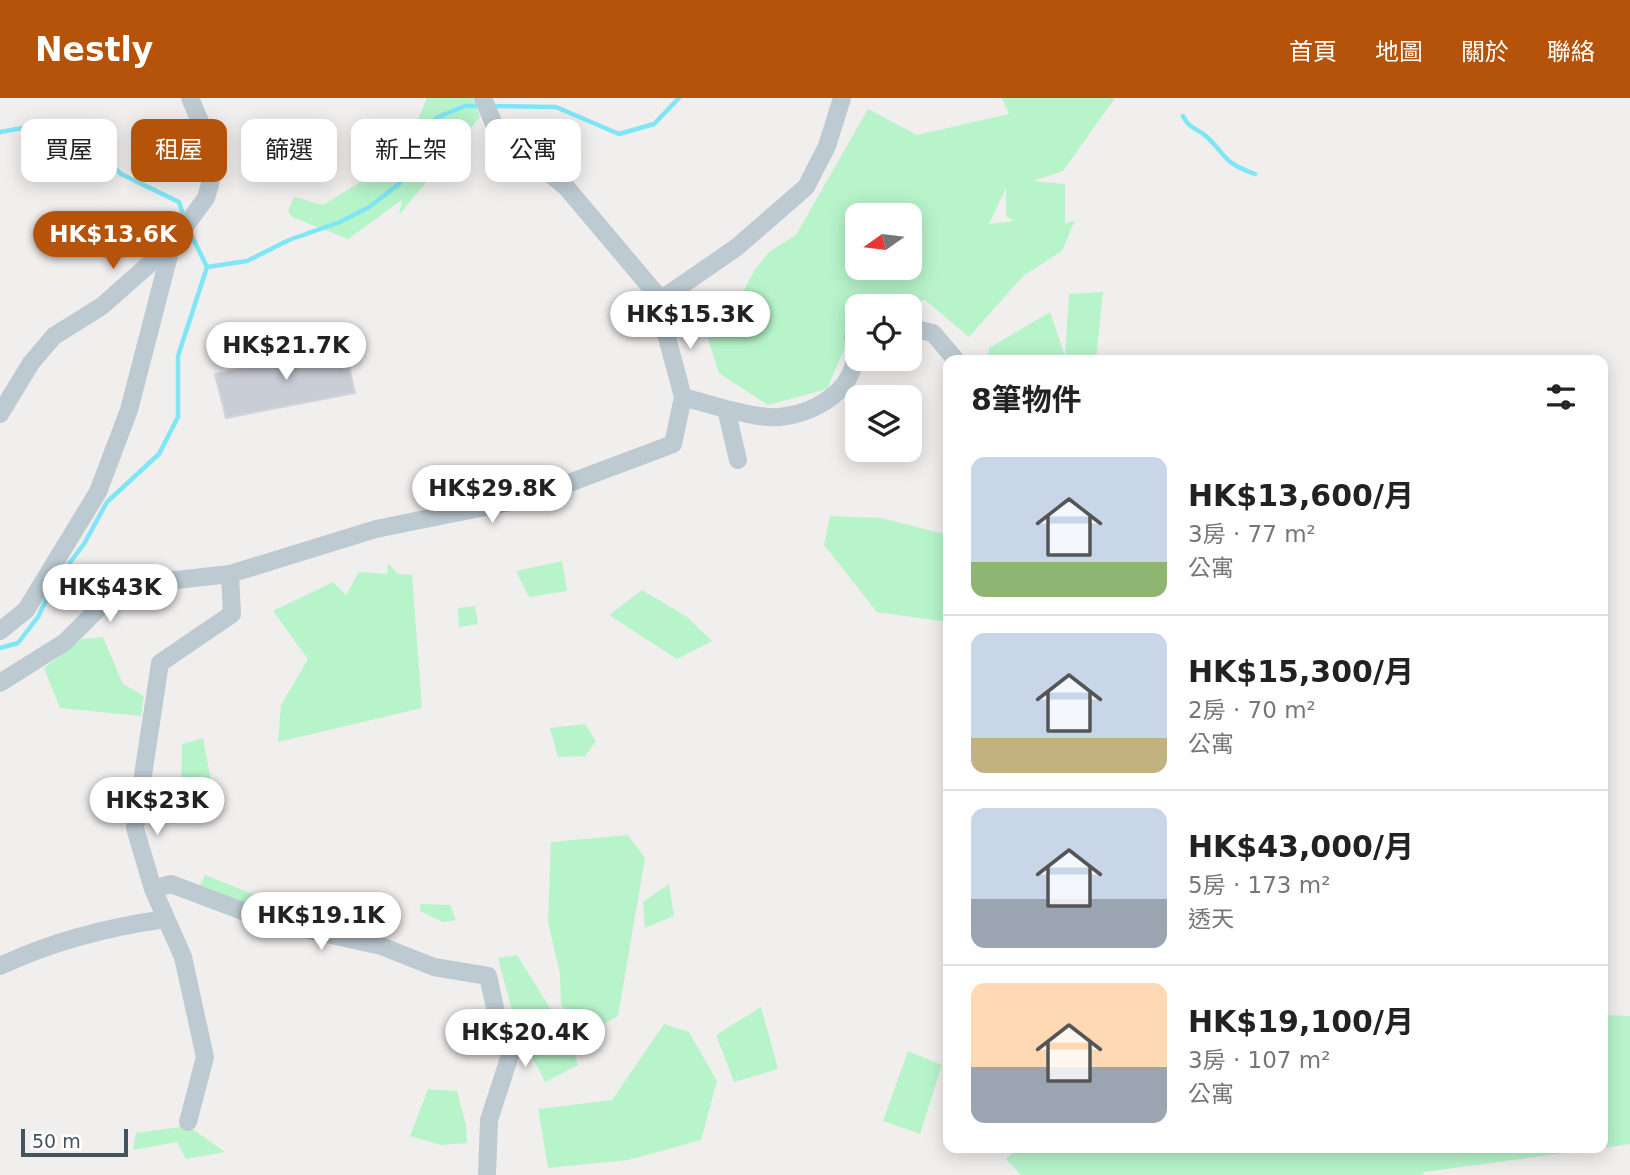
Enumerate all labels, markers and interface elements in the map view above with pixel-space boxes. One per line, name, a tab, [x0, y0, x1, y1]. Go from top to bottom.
text: Nestly	[35, 30, 153, 69]
text: 首頁	[1289, 38, 1337, 66]
text: 地圖	[1375, 38, 1423, 66]
text: 關於	[1461, 38, 1509, 66]
text: 聯絡	[1547, 38, 1595, 66]
chip: 買屋	[21, 119, 117, 182]
chip: 租屋	[131, 119, 227, 182]
chip: 篩選	[241, 119, 337, 182]
chip: 新上架	[351, 119, 471, 182]
chip: 公寓	[485, 119, 581, 182]
north arrow	[845, 203, 922, 280]
map controls	[845, 203, 922, 462]
pin: HK$13.6K	[41, 212, 185, 271]
text: HK$13.6K	[49, 221, 177, 247]
pin: HK$15.3K	[618, 292, 762, 351]
button: locate	[845, 294, 922, 371]
text: HK$15.3K	[626, 301, 754, 327]
pin: HK$21.7K	[214, 322, 358, 382]
text: HK$21.7K	[222, 332, 350, 358]
icon: filters	[1542, 378, 1580, 416]
text: 8筆物件	[971, 382, 1082, 417]
button: layers	[845, 385, 922, 462]
pin: HK$29.8K	[420, 466, 564, 525]
text: HK$29.8K	[428, 475, 556, 501]
text: HK$13,600/月	[1188, 478, 1414, 513]
icon: home	[1027, 485, 1111, 569]
text: 3房 · 77 m²	[1188, 521, 1316, 547]
text: 公寓	[1188, 555, 1234, 581]
pin: HK$43K	[53, 564, 167, 624]
text: HK$43K	[59, 574, 161, 600]
text: HK$15,300/月	[1188, 654, 1414, 689]
icon: home	[1027, 661, 1111, 745]
text: 2房 · 70 m²	[1188, 697, 1316, 723]
text: 公寓	[1188, 731, 1234, 757]
pin: HK$23K	[100, 778, 214, 837]
text: HK$23K	[106, 787, 208, 813]
text: HK$43,000/月	[1188, 829, 1414, 864]
icon: home	[1027, 836, 1111, 920]
text: 5房 · 173 m²	[1188, 872, 1330, 898]
pin: HK$19.1K	[249, 892, 393, 952]
text: HK$19.1K	[257, 902, 385, 928]
text: 透天	[1188, 906, 1234, 932]
text: HK$19,100/月	[1188, 1004, 1414, 1039]
pin: HK$20.4K	[453, 1010, 597, 1069]
icon: home	[1027, 1011, 1111, 1095]
text: HK$20.4K	[461, 1019, 589, 1045]
text: 3房 · 107 m²	[1188, 1047, 1330, 1073]
text: 公寓	[1188, 1081, 1234, 1107]
scale bar	[21, 1126, 128, 1158]
text: 50 m	[32, 1130, 81, 1152]

